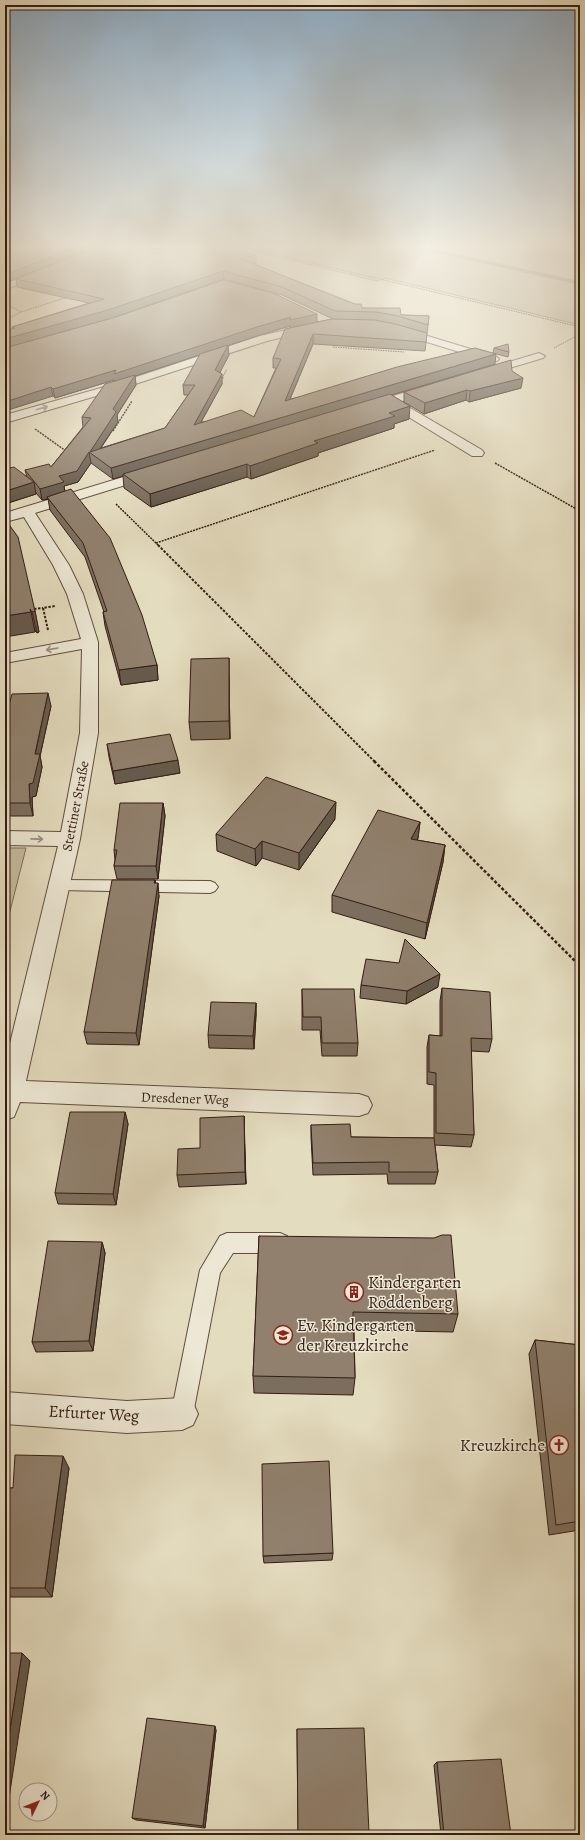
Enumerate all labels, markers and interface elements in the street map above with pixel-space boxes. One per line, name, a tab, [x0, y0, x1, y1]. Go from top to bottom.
one-way arrow	[36, 404, 49, 411]
one-way arrow	[46, 645, 59, 653]
street label: Stettiner Straße	[57, 759, 94, 853]
one-way arrow	[30, 835, 43, 843]
street label: Dresdener Weg	[141, 1087, 229, 1110]
place label: Kindergarten Röddenberg	[368, 1271, 461, 1314]
building icon: Kindergarten Röddenberg	[343, 1281, 365, 1303]
place label: Ev. Kindergarten der Kreuzkirche	[297, 1314, 414, 1357]
school or university icon: Ev. Kindergarten der Kreuzkirche	[272, 1324, 294, 1346]
street label: Erfurter Weg	[48, 1400, 140, 1427]
place label: Kreuzkirche	[460, 1434, 545, 1457]
church icon: Kreuzkirche	[548, 1434, 570, 1456]
north arrow	[18, 1782, 58, 1822]
text: N	[37, 1787, 53, 1804]

